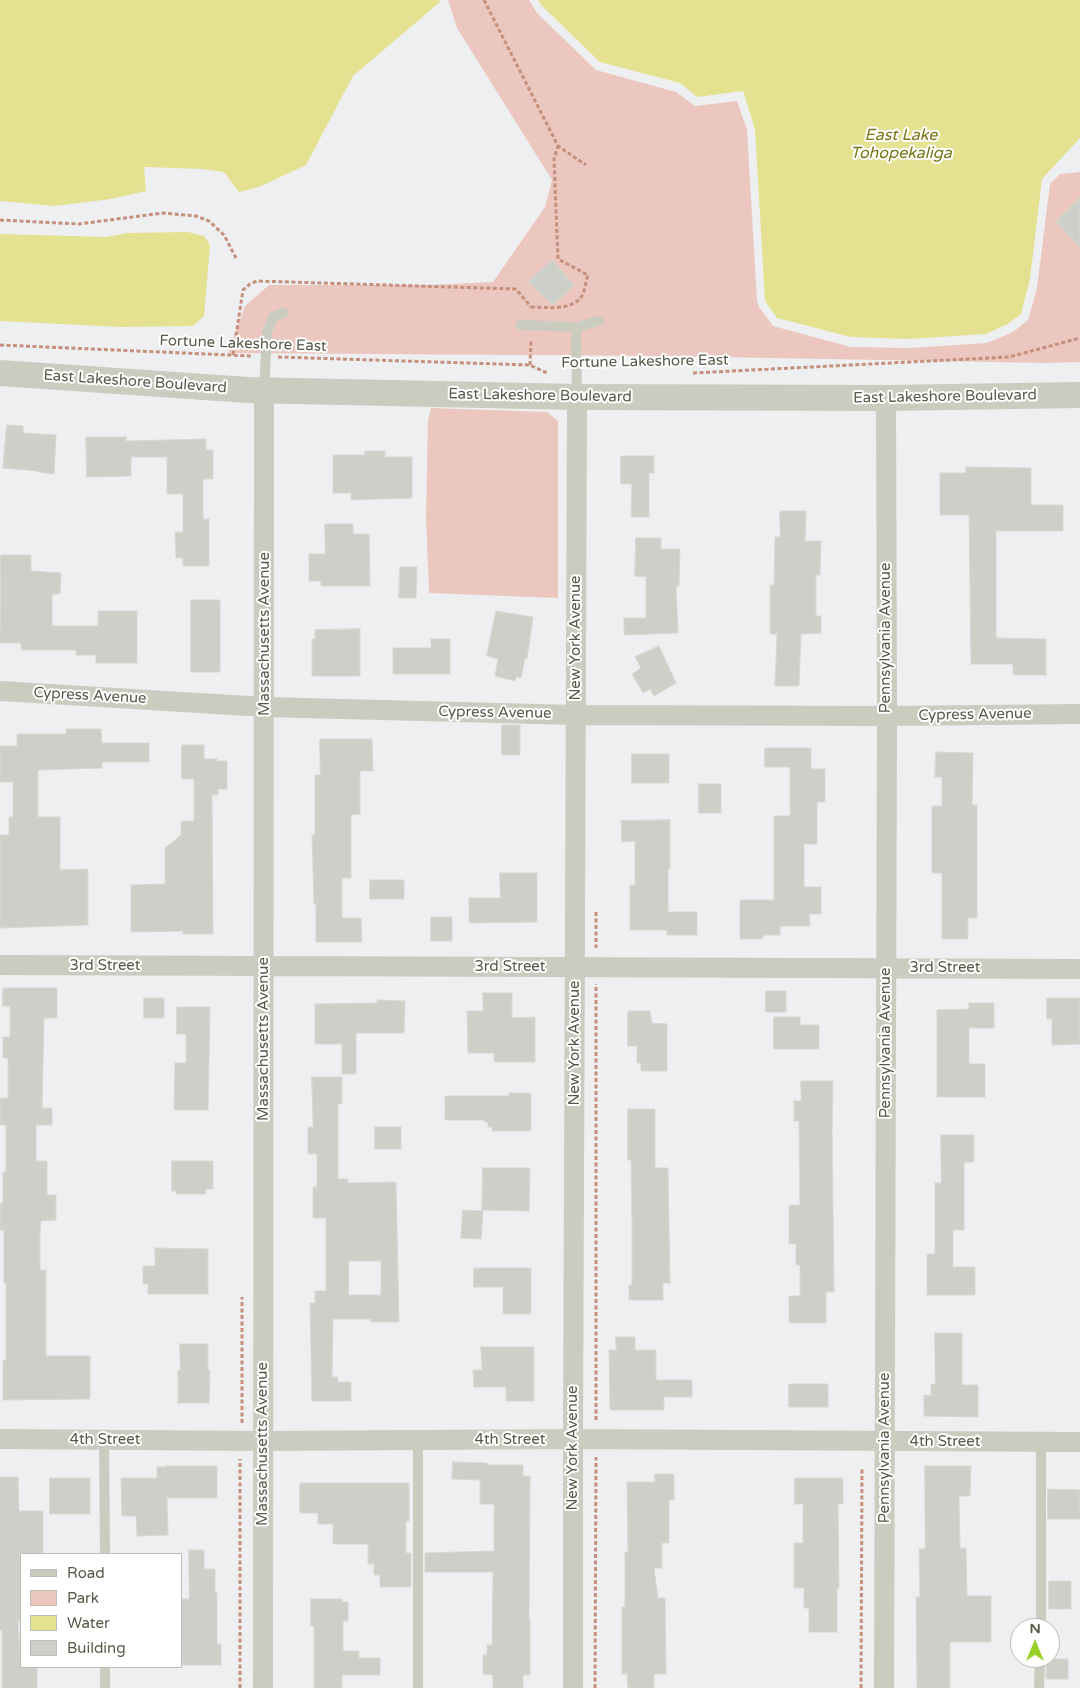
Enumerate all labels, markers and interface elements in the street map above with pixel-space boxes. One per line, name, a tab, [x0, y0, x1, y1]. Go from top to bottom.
water label: East Lake Tohopekaliga	[850, 126, 952, 164]
street label: Fortune Lakeshore East	[159, 332, 327, 356]
street label: Fortune Lakeshore East	[561, 352, 729, 372]
street label: East Lakeshore Boulevard	[43, 367, 227, 397]
street label: East Lakeshore Boulevard	[448, 385, 632, 407]
street label: East Lakeshore Boulevard	[853, 386, 1037, 408]
street label: Massachusetts Avenue	[256, 552, 274, 716]
street label: Pennsylvania Avenue	[877, 563, 895, 713]
street label: New York Avenue	[567, 575, 585, 701]
street label: Cypress Avenue	[33, 684, 147, 708]
street label: Cypress Avenue	[438, 703, 552, 723]
street label: Cypress Avenue	[918, 705, 1032, 725]
street label: 3rd Street	[69, 957, 141, 975]
street label: Massachusetts Avenue	[255, 957, 273, 1121]
street label: 3rd Street	[474, 958, 546, 976]
street label: 3rd Street	[909, 959, 981, 977]
street label: Pennsylvania Avenue	[877, 968, 895, 1118]
street label: New York Avenue	[566, 980, 584, 1106]
street label: Massachusetts Avenue	[254, 1362, 272, 1526]
street label: Pennsylvania Avenue	[876, 1373, 894, 1523]
street label: New York Avenue	[564, 1385, 582, 1511]
street label: 4th Street	[69, 1431, 141, 1449]
street label: 4th Street	[474, 1431, 546, 1449]
street label: 4th Street	[909, 1433, 981, 1451]
legend	[20, 1553, 182, 1668]
text: Road	[67, 1564, 105, 1582]
text: Park	[67, 1589, 99, 1607]
text: Water	[67, 1614, 110, 1632]
north arrow	[1010, 1618, 1060, 1668]
text: N	[1029, 1620, 1041, 1637]
text: Building	[67, 1639, 126, 1657]

